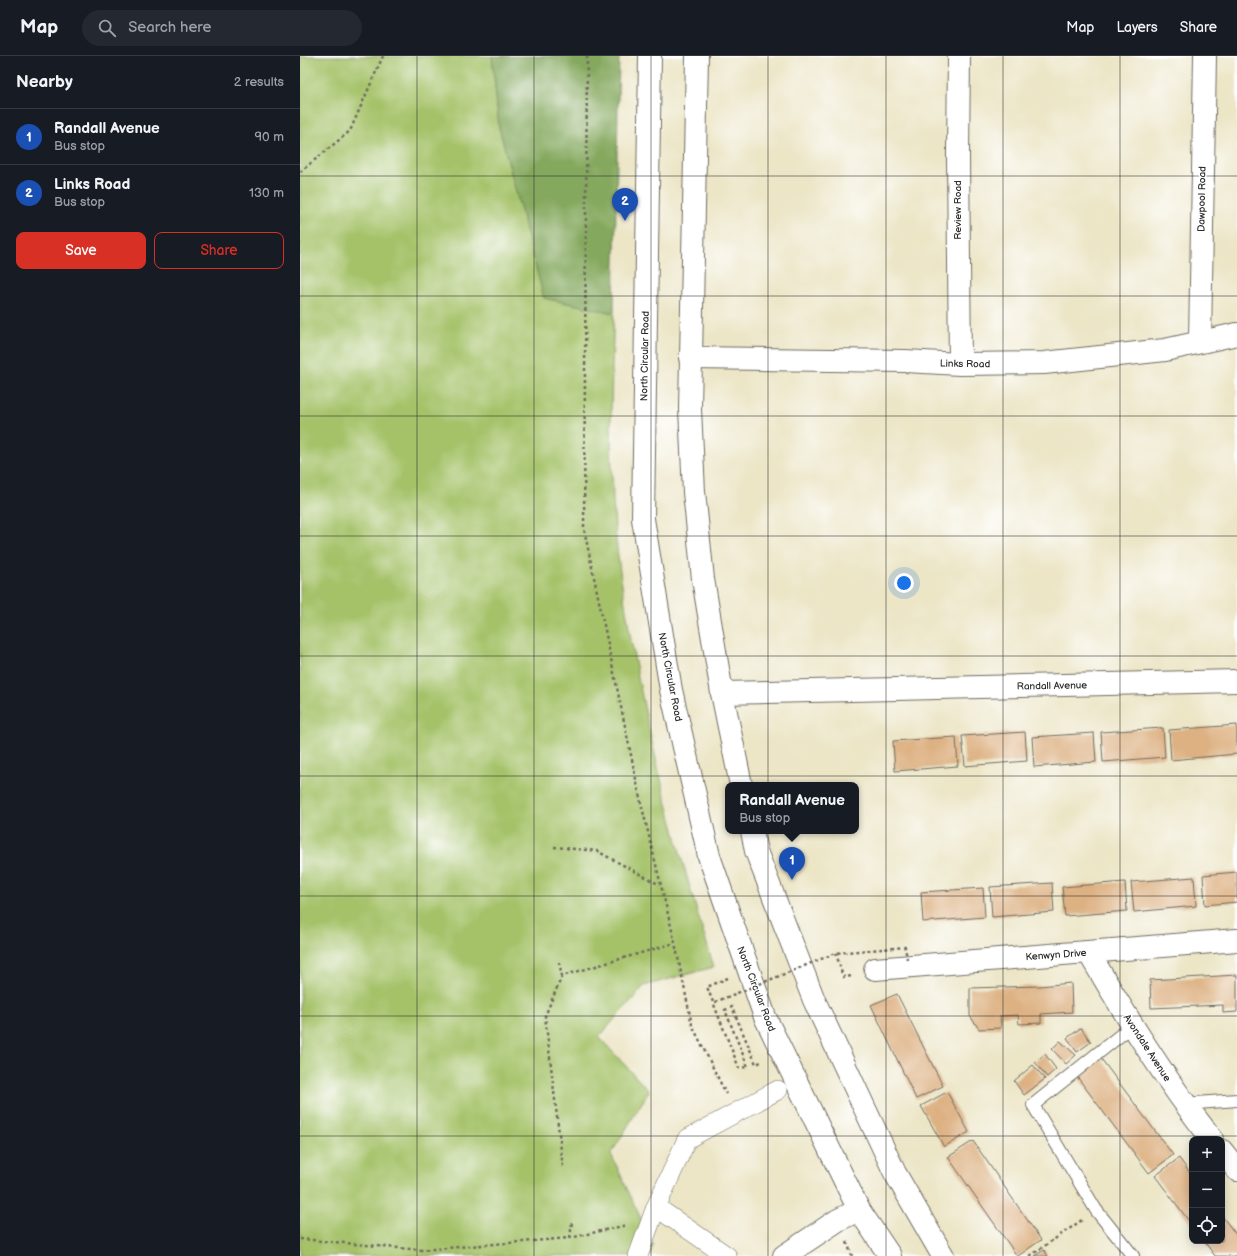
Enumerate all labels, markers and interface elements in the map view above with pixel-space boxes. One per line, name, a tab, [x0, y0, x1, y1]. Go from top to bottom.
search box	[82, 10, 362, 46]
text: Map	[20, 16, 58, 39]
icon: search	[96, 17, 118, 39]
text: Search here	[128, 18, 211, 37]
text: Map	[1066, 19, 1094, 36]
text: Layers	[1116, 19, 1158, 36]
text: Share	[1180, 19, 1217, 36]
text: Nearby	[16, 72, 73, 92]
text: 2 results	[234, 74, 284, 90]
text: Randall Avenue	[54, 119, 160, 138]
text: 1	[26, 129, 32, 145]
text: 90 m	[255, 129, 284, 145]
text: Bus stop	[54, 138, 105, 154]
street label: Dawpool Road	[1195, 166, 1209, 232]
text: Links Road	[54, 175, 130, 194]
street label: Review Road	[952, 180, 964, 240]
text: 2	[25, 185, 33, 201]
text: 130 m	[249, 185, 284, 201]
pin: 2	[612, 188, 638, 221]
text: Bus stop	[54, 194, 105, 210]
button: Save	[16, 232, 146, 269]
button: Share	[154, 232, 284, 269]
street label: North Circular Road	[638, 310, 652, 401]
street label: Links Road	[940, 358, 991, 370]
your location	[894, 573, 914, 593]
street label: North Circular Road	[655, 632, 685, 723]
street label: Randall Avenue	[1017, 679, 1087, 693]
popup	[725, 782, 859, 834]
text: Randall Avenue	[739, 791, 845, 810]
text: Bus stop	[739, 810, 790, 826]
pin: 1	[779, 847, 805, 880]
street label: North Circular Road	[734, 945, 778, 1034]
street label: Kenwyn Drive	[1025, 947, 1087, 963]
street label: Avondale Avenue	[1121, 1012, 1173, 1084]
map controls	[1189, 1136, 1225, 1244]
button: +	[1189, 1136, 1225, 1172]
button: −	[1189, 1172, 1225, 1208]
button: locate	[1189, 1208, 1225, 1244]

